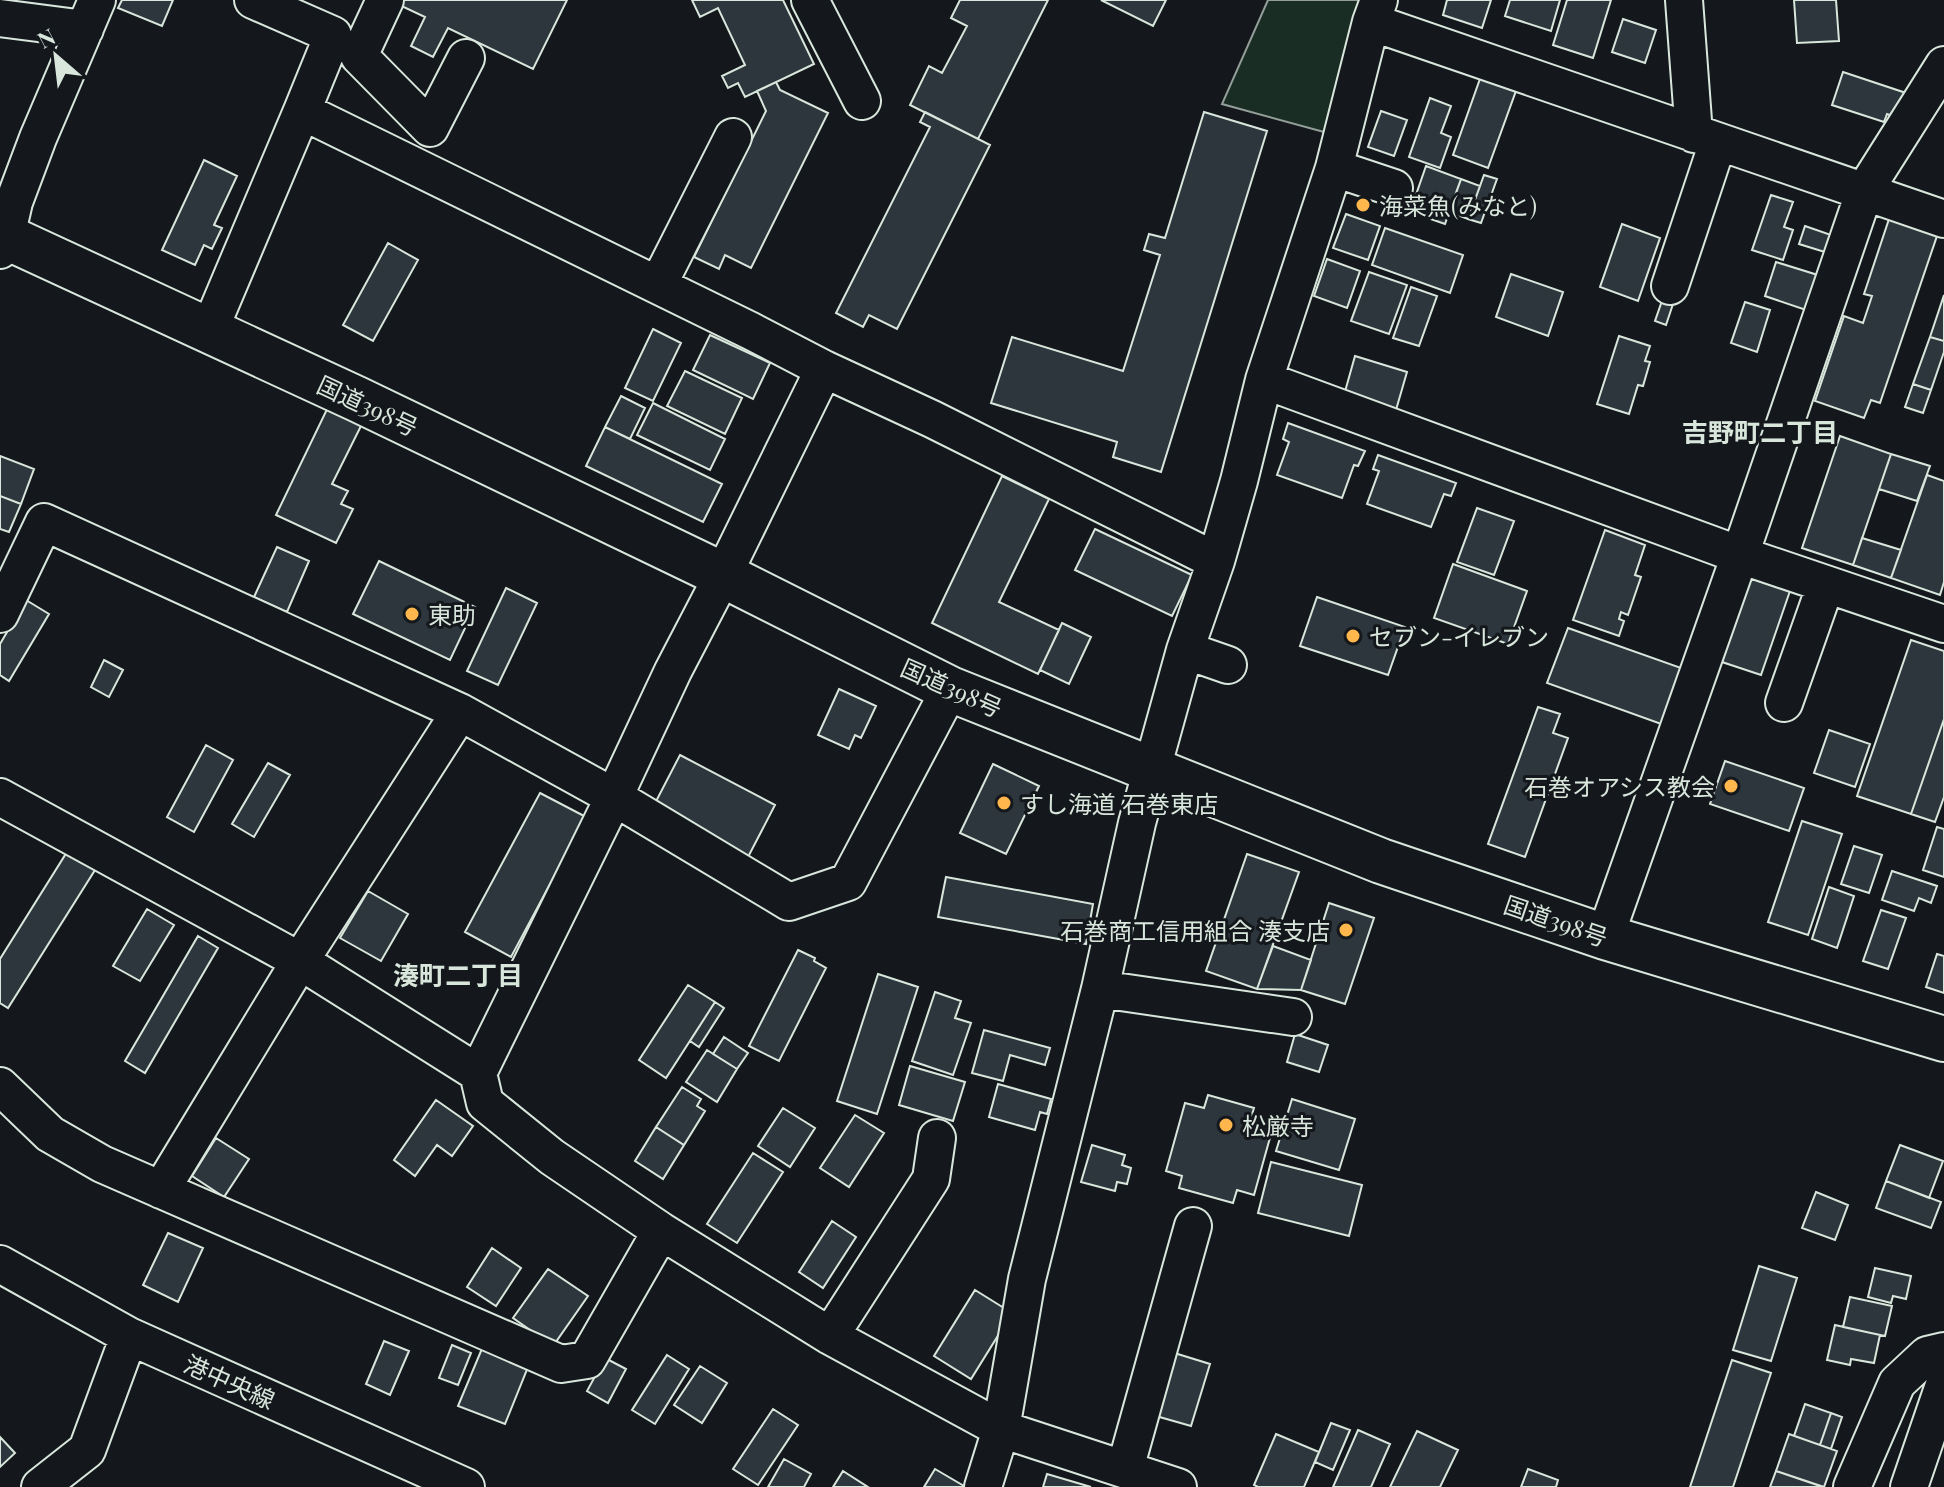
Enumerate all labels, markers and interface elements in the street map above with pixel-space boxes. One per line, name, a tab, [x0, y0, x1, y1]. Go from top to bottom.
north arrow	[16, 16, 96, 96]
text: N	[32, 20, 60, 54]
place label: 海菜魚(みなと)	[1379, 189, 1537, 221]
marker: 海菜魚(みなと)	[1354, 196, 1372, 214]
street label: 国道398号	[313, 368, 423, 442]
district label: 吉野町二丁目	[1682, 414, 1838, 449]
place label: 東助	[428, 598, 476, 630]
marker: 東助	[403, 605, 421, 623]
place label: セブン-イレブン	[1369, 620, 1549, 652]
marker: セブン-イレブン	[1344, 627, 1362, 645]
street label: 国道398号	[896, 651, 1008, 723]
place label: 石巻オアシス教会	[1524, 770, 1715, 802]
marker: 石巻オアシス教会	[1722, 777, 1740, 795]
place label: すし海道 石巻東店	[1020, 787, 1218, 819]
marker: すし海道 石巻東店	[995, 794, 1013, 812]
street label: 国道398号	[1500, 887, 1612, 953]
place label: 石巻商工信用組合 湊支店	[1060, 914, 1330, 946]
marker: 石巻商工信用組合 湊支店	[1337, 921, 1355, 939]
district label: 湊町二丁目	[393, 957, 523, 992]
place label: 松厳寺	[1242, 1109, 1314, 1141]
marker: 松厳寺	[1217, 1116, 1235, 1134]
street label: 港中央線	[180, 1347, 280, 1415]

